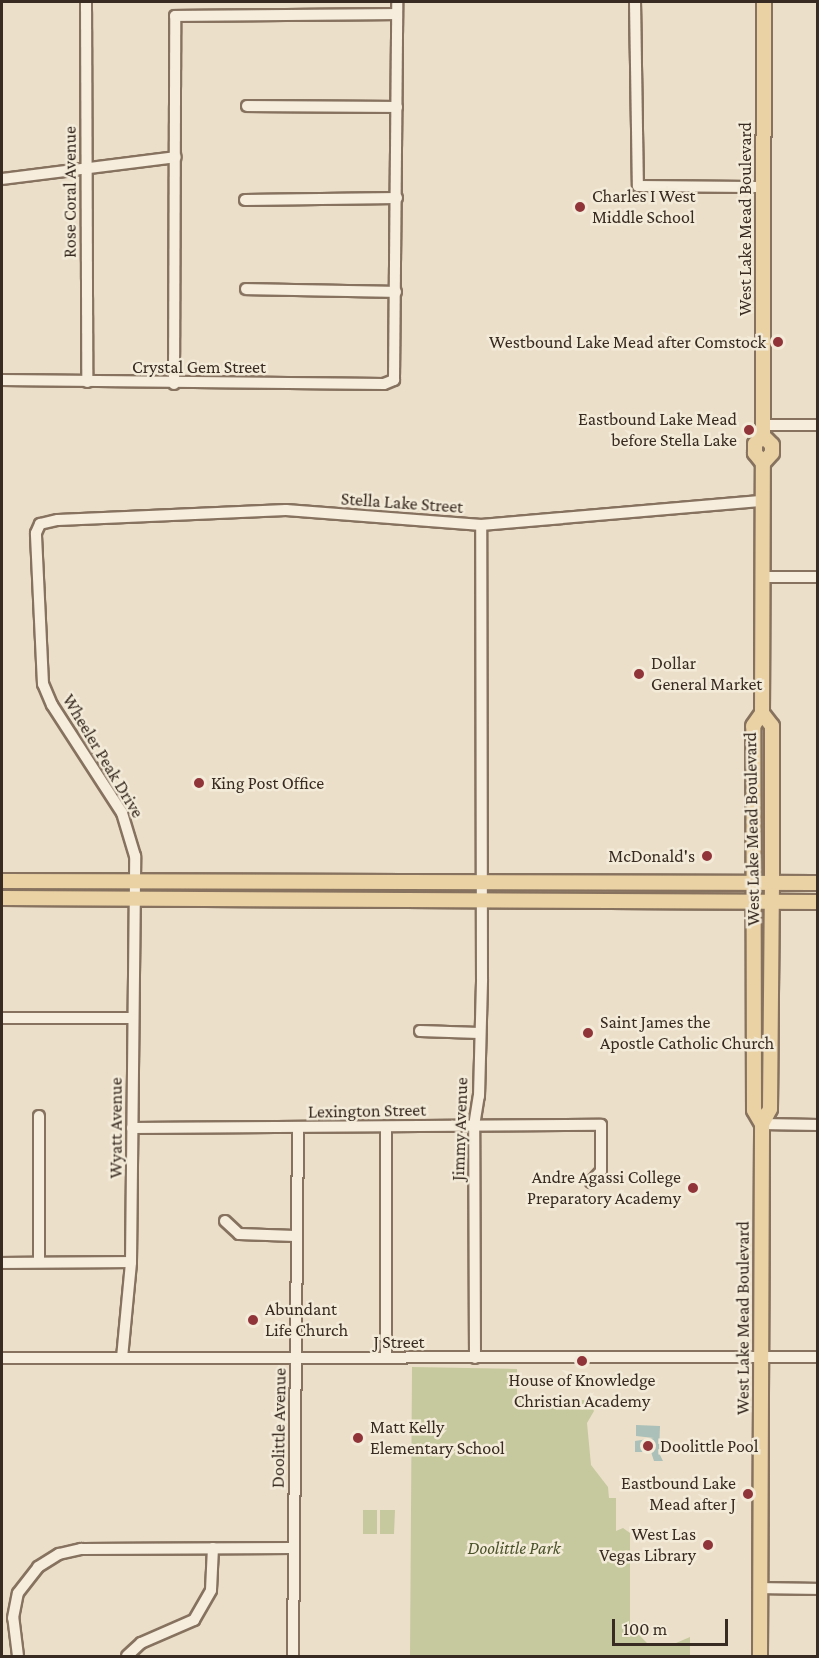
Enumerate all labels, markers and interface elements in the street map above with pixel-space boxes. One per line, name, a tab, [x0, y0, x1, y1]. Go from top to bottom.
street label: West Lake Mead Boulevard	[734, 122, 756, 316]
street label: Rose Coral Avenue	[59, 126, 81, 258]
place label: Charles I West Middle School	[592, 186, 696, 228]
marker: Charles I West Middle School	[573, 200, 587, 214]
place label: Westbound Lake Mead after Comstock	[489, 331, 766, 353]
marker: Westbound Lake Mead after Comstock	[771, 335, 785, 349]
street label: Crystal Gem Street	[132, 356, 266, 378]
place label: Eastbound Lake Mead before Stella Lake	[578, 409, 737, 452]
marker: Eastbound Lake Mead before Stella Lake	[742, 423, 756, 437]
street label: Stella Lake Street	[340, 488, 464, 518]
place label: Dollar General Market	[651, 653, 762, 696]
marker: Dollar General Market	[632, 667, 646, 681]
street label: Wheeler Peak Drive	[58, 690, 148, 822]
street label: West Lake Mead Boulevard	[740, 732, 764, 926]
place label: King Post Office	[211, 772, 324, 794]
marker: King Post Office	[192, 776, 206, 790]
place label: McDonald's	[608, 845, 695, 867]
marker: McDonald's	[700, 849, 714, 863]
place label: Saint James the Apostle Catholic Church	[600, 1012, 774, 1054]
marker: Saint James the Apostle Catholic Church	[581, 1026, 595, 1040]
street label: Wyatt Avenue	[105, 1077, 127, 1179]
street label: Jimmy Avenue	[447, 1077, 473, 1181]
street label: Lexington Street	[308, 1099, 426, 1123]
place label: Andre Agassi College Preparatory Academy	[527, 1167, 681, 1210]
marker: Andre Agassi College Preparatory Academy	[686, 1181, 700, 1195]
street label: West Lake Mead Boulevard	[732, 1221, 754, 1415]
place label: Abundant Life Church	[265, 1299, 348, 1342]
marker: Abundant Life Church	[246, 1313, 260, 1327]
street label: J Street	[374, 1331, 424, 1353]
marker: House of Knowledge Christian Academy	[575, 1354, 589, 1368]
street label: Doolittle Avenue	[267, 1368, 291, 1488]
place label: House of Knowledge Christian Academy	[508, 1370, 656, 1412]
place label: Matt Kelly Elementary School	[370, 1417, 505, 1460]
marker: Matt Kelly Elementary School	[351, 1431, 365, 1445]
place label: Doolittle Pool	[660, 1435, 758, 1457]
marker: Doolittle Pool	[641, 1439, 655, 1453]
place label: Eastbound Lake Mead after J	[621, 1473, 736, 1516]
marker: Eastbound Lake Mead after J	[741, 1487, 755, 1501]
place label: West Las Vegas Library	[599, 1524, 696, 1567]
park label: Doolittle Park	[468, 1537, 560, 1559]
marker: West Las Vegas Library	[701, 1538, 715, 1552]
scale bar	[615, 1607, 730, 1645]
text: 100 m	[623, 1619, 667, 1639]

